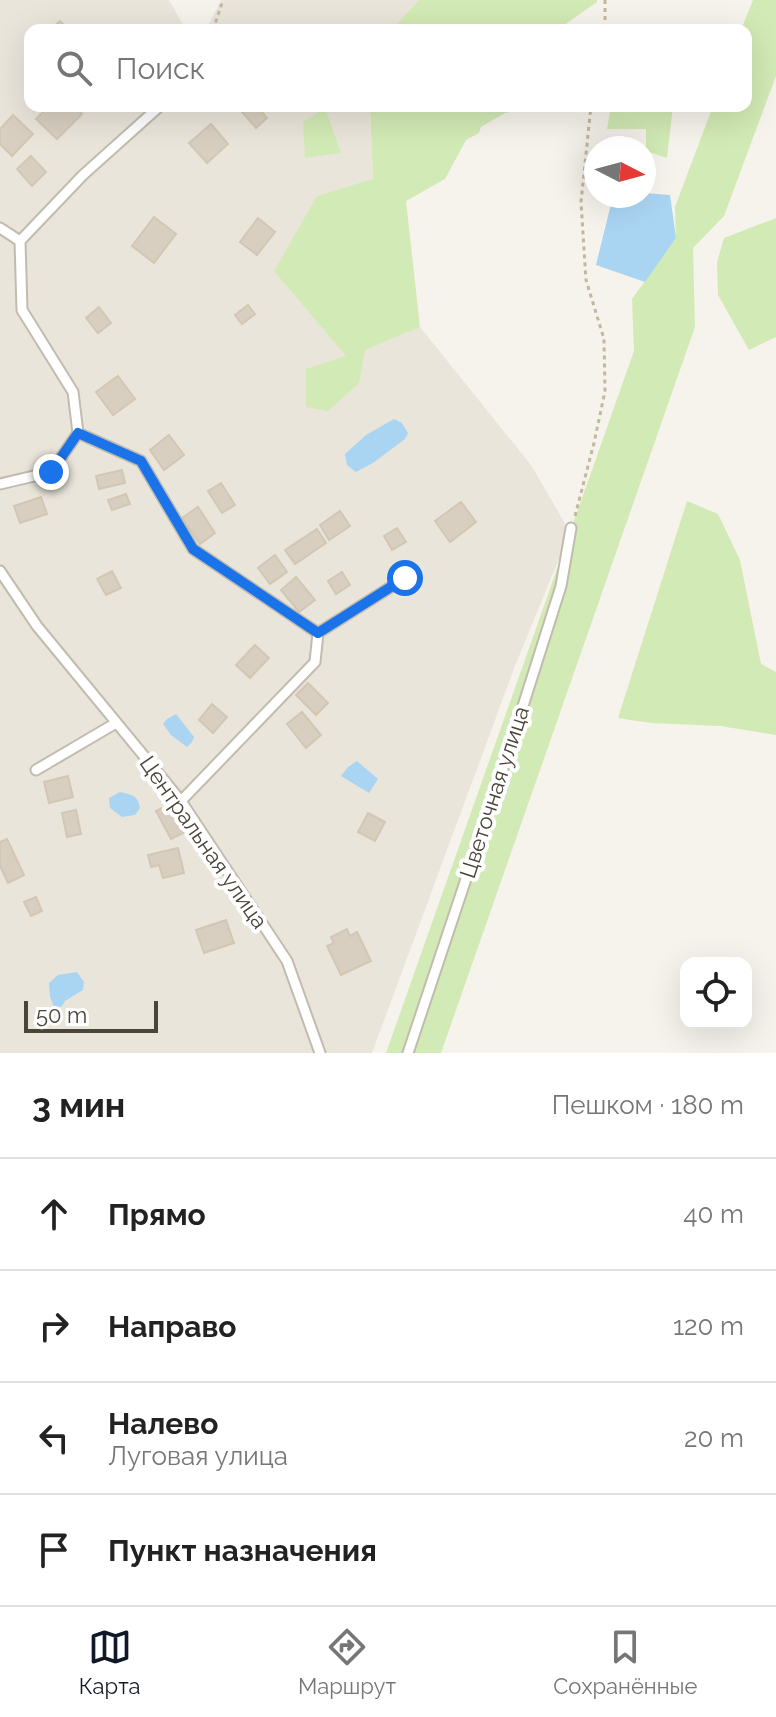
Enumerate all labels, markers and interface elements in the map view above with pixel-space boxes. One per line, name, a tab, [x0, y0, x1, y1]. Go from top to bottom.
search box	[24, 24, 752, 112]
icon: search	[52, 46, 96, 90]
text: Поиск	[116, 51, 205, 86]
north arrow	[584, 136, 656, 208]
route end	[33, 454, 69, 490]
route start	[387, 560, 423, 596]
street label: Цветочная улица	[454, 703, 534, 881]
street label: Центральная улица	[135, 751, 273, 933]
map controls	[680, 957, 752, 1029]
button: locate	[680, 957, 752, 1029]
scale bar	[24, 997, 158, 1033]
text: 50 m	[36, 1002, 87, 1028]
text: 3 мин	[32, 1085, 125, 1125]
text: Пешком · 180 m	[552, 1090, 744, 1120]
icon: ahead	[32, 1192, 76, 1236]
text: Прямо	[108, 1197, 206, 1232]
text: 40 m	[683, 1199, 744, 1229]
icon: right	[32, 1304, 76, 1348]
text: Направо	[108, 1309, 237, 1344]
text: 120 m	[673, 1311, 744, 1341]
text: Налево	[108, 1406, 218, 1441]
icon: left	[32, 1416, 76, 1460]
text: 20 m	[684, 1423, 744, 1453]
text: Луговая улица	[108, 1441, 288, 1471]
icon: arrive	[32, 1528, 76, 1572]
text: Пункт назначения	[108, 1533, 377, 1568]
tab: Карта	[79, 1625, 141, 1699]
tab: Маршрут	[298, 1625, 396, 1699]
tab: Сохранённые	[553, 1625, 697, 1699]

